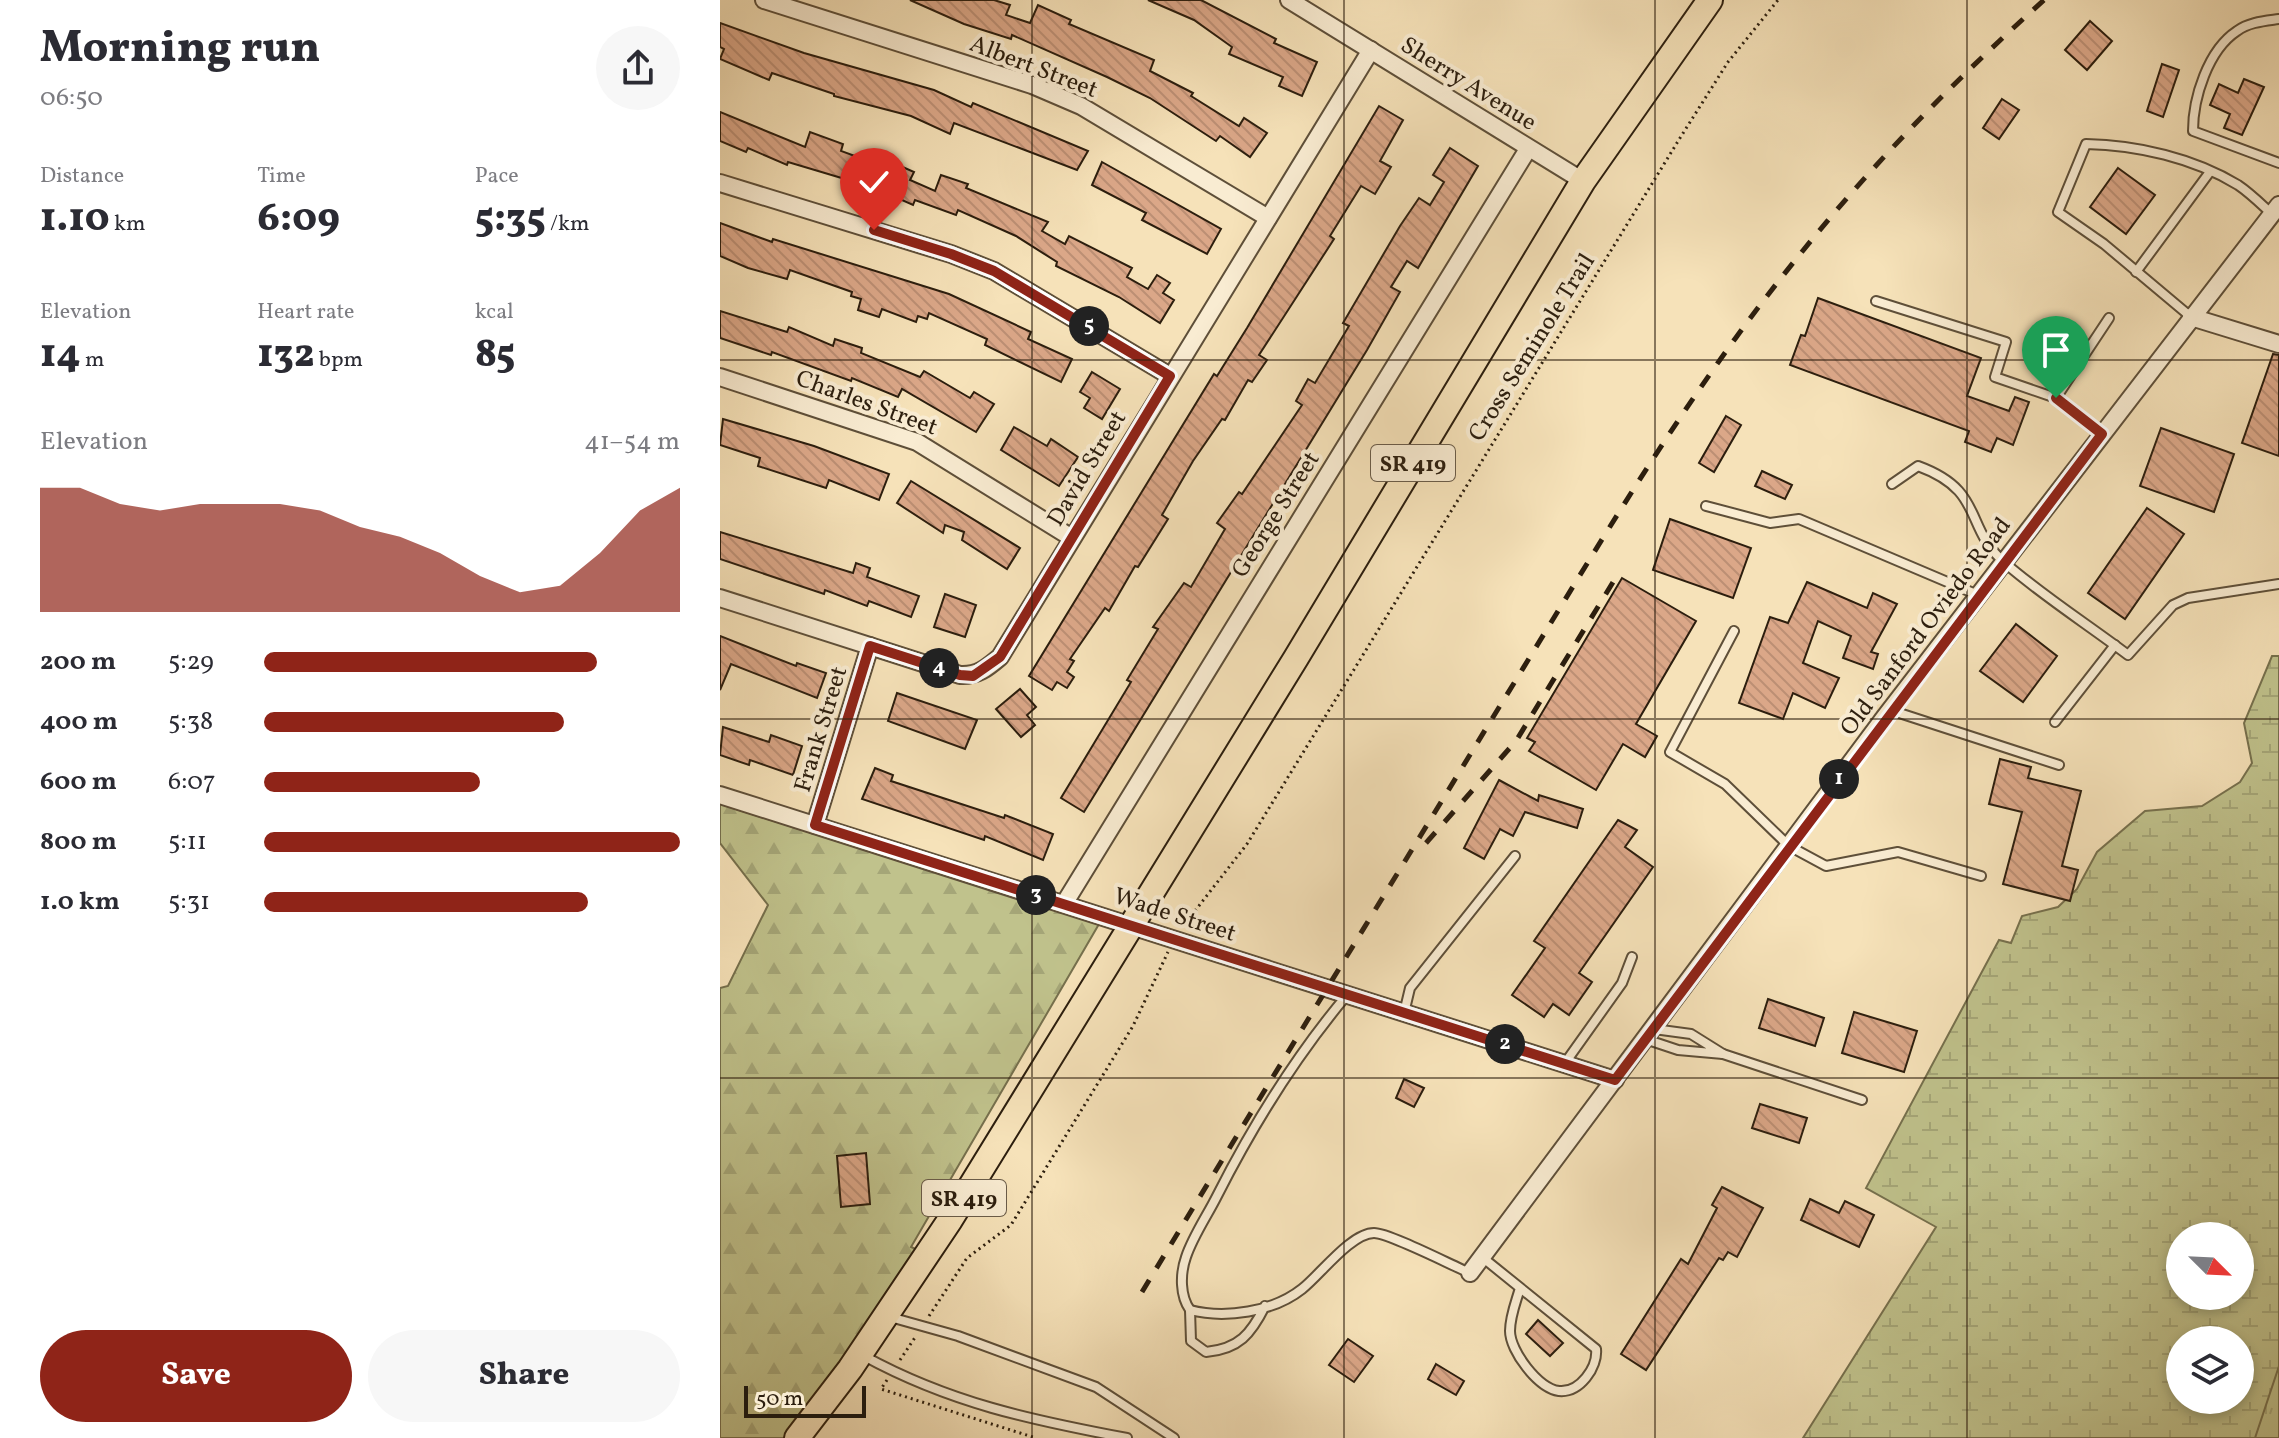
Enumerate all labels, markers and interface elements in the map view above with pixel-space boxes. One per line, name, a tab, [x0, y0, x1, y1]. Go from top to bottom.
text: Morning run	[40, 19, 320, 80]
button: share	[596, 26, 680, 110]
street label: Albert Street	[964, 28, 1102, 108]
street label: Sherry Avenue	[1393, 29, 1543, 140]
text: 06:50	[40, 80, 103, 116]
pin	[840, 148, 908, 230]
icon: check	[852, 160, 896, 204]
text: Distance	[40, 161, 124, 192]
text: Time	[257, 161, 306, 192]
text: Pace	[475, 161, 519, 192]
text: 1.10	[40, 192, 110, 248]
text: 6:09	[257, 192, 340, 248]
text: 5:35	[475, 192, 546, 248]
text: km	[110, 209, 145, 240]
text: /km	[546, 209, 590, 240]
street label: Cross Seminole Trail	[1461, 248, 1604, 449]
text: Elevation	[40, 297, 131, 328]
text: Heart rate	[257, 297, 354, 328]
text: kcal	[475, 297, 514, 328]
pin: 5	[1069, 306, 1109, 346]
text: 5	[1084, 310, 1094, 341]
pin	[2022, 316, 2090, 398]
text: 14	[40, 328, 81, 384]
text: 132	[257, 328, 314, 384]
text: 85	[475, 328, 515, 384]
icon: arrive	[2034, 328, 2078, 372]
text: m	[81, 345, 104, 376]
text: bpm	[314, 345, 363, 376]
street label: Charles Street	[791, 363, 942, 445]
street label: David Street	[1040, 405, 1136, 533]
text: Elevation	[40, 424, 148, 460]
text: 41–54 m	[584, 424, 680, 460]
street label: George Street	[1224, 445, 1329, 585]
road number: SR 419	[1371, 445, 1455, 481]
street label: Old Sanford Oviedo Road	[1833, 511, 2020, 744]
text: 200 m	[40, 644, 116, 680]
text: 5:29	[168, 644, 214, 680]
pin: 4	[919, 648, 959, 688]
text: 4	[932, 652, 946, 683]
street label: Frank Street	[787, 663, 857, 797]
text: 400 m	[40, 704, 118, 740]
text: 5:38	[168, 704, 213, 740]
pin: 1	[1819, 759, 1859, 799]
text: 1	[1835, 763, 1843, 794]
text: 600 m	[40, 764, 117, 800]
text: 6:07	[168, 764, 216, 800]
text: 800 m	[40, 824, 117, 860]
text: 5:11	[168, 824, 207, 860]
pin: 3	[1016, 875, 1056, 915]
text: 3	[1030, 879, 1042, 910]
street label: Wade Street	[1109, 880, 1240, 952]
text: 1.0 km	[40, 884, 120, 920]
text: 5:31	[168, 884, 210, 920]
pin: 2	[1485, 1024, 1525, 1064]
text: 2	[1499, 1028, 1511, 1059]
road number: SR 419	[922, 1180, 1006, 1216]
north arrow	[2166, 1222, 2254, 1310]
map controls	[2166, 1222, 2254, 1414]
button: layers	[2166, 1326, 2254, 1414]
button: Save	[40, 1330, 352, 1422]
button: Share	[368, 1330, 680, 1422]
scale bar	[744, 1382, 866, 1418]
text: 50 m	[756, 1384, 803, 1415]

